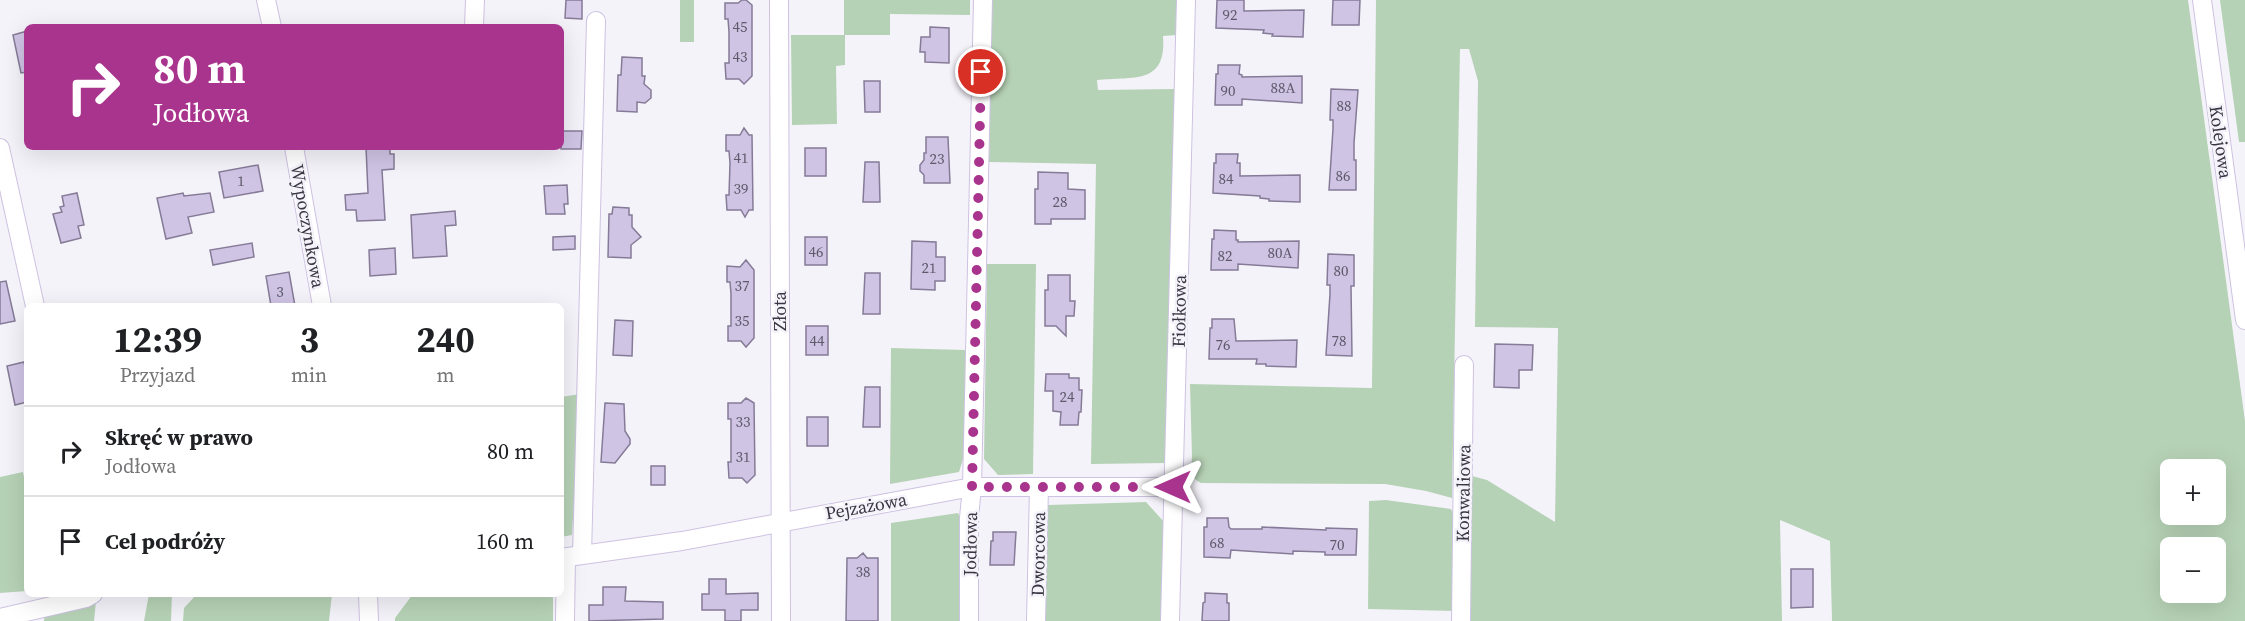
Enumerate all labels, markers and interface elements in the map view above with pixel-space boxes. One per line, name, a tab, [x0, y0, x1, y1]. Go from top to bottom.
house number: 92	[1222, 4, 1238, 25]
house number: 45	[732, 16, 748, 37]
text: 80 m	[153, 39, 246, 97]
house number: 43	[732, 46, 748, 67]
pin	[955, 46, 1006, 97]
icon: right	[54, 48, 132, 126]
icon: arrive	[964, 55, 997, 88]
house number: 88A	[1271, 77, 1296, 98]
house number: 90	[1220, 80, 1236, 101]
text: Jodłowa	[153, 94, 250, 131]
house number: 88	[1336, 95, 1352, 116]
street label: Kolejowa	[2204, 104, 2239, 181]
house number: 41	[733, 147, 749, 168]
house number: 23	[929, 148, 945, 169]
street label: Wypoczynkowa	[285, 162, 331, 291]
house number: 86	[1335, 165, 1351, 186]
house number: 84	[1218, 168, 1234, 189]
house number: 1	[237, 170, 245, 191]
house number: 39	[733, 178, 749, 199]
house number: 28	[1052, 191, 1068, 212]
house number: 46	[808, 241, 824, 262]
house number: 80A	[1268, 242, 1293, 263]
house number: 82	[1217, 245, 1233, 266]
house number: 21	[921, 257, 937, 278]
house number: 80	[1333, 260, 1349, 281]
street label: Fiołkowa	[1166, 274, 1192, 348]
house number: 37	[734, 275, 750, 296]
house number: 3	[276, 281, 284, 302]
street label: Złota	[767, 290, 792, 331]
house number: 35	[734, 310, 750, 331]
text: 12:39	[113, 315, 202, 364]
text: 3	[299, 315, 319, 364]
text: 240	[416, 315, 475, 364]
house number: 44	[809, 330, 825, 351]
house number: 78	[1331, 330, 1347, 351]
house number: 76	[1215, 334, 1231, 355]
text: Przyjazd	[120, 361, 195, 389]
text: min	[291, 361, 327, 389]
text: m	[437, 361, 455, 389]
house number: 24	[1059, 386, 1075, 407]
house number: 33	[735, 411, 751, 432]
text: Skręć w prawo	[105, 422, 253, 452]
icon: right	[54, 435, 87, 468]
text: 80 m	[487, 436, 534, 466]
street label: Konwaliowa	[1450, 443, 1476, 542]
house number: 31	[735, 446, 751, 467]
text: Jodłowa	[105, 452, 176, 480]
position arrow	[1141, 455, 1205, 519]
map controls	[2160, 459, 2226, 603]
button: +	[2160, 459, 2226, 525]
street label: Pejzażowa	[823, 486, 910, 525]
street label: Jodłowa	[957, 511, 983, 577]
street label: Dworcowa	[1025, 511, 1051, 597]
icon: arrive	[54, 525, 87, 558]
text: Cel podróży	[105, 526, 225, 556]
text: 160 m	[476, 526, 534, 556]
house number: 68	[1209, 532, 1225, 553]
house number: 70	[1329, 534, 1345, 555]
button: −	[2160, 537, 2226, 603]
house number: 38	[855, 561, 871, 582]

